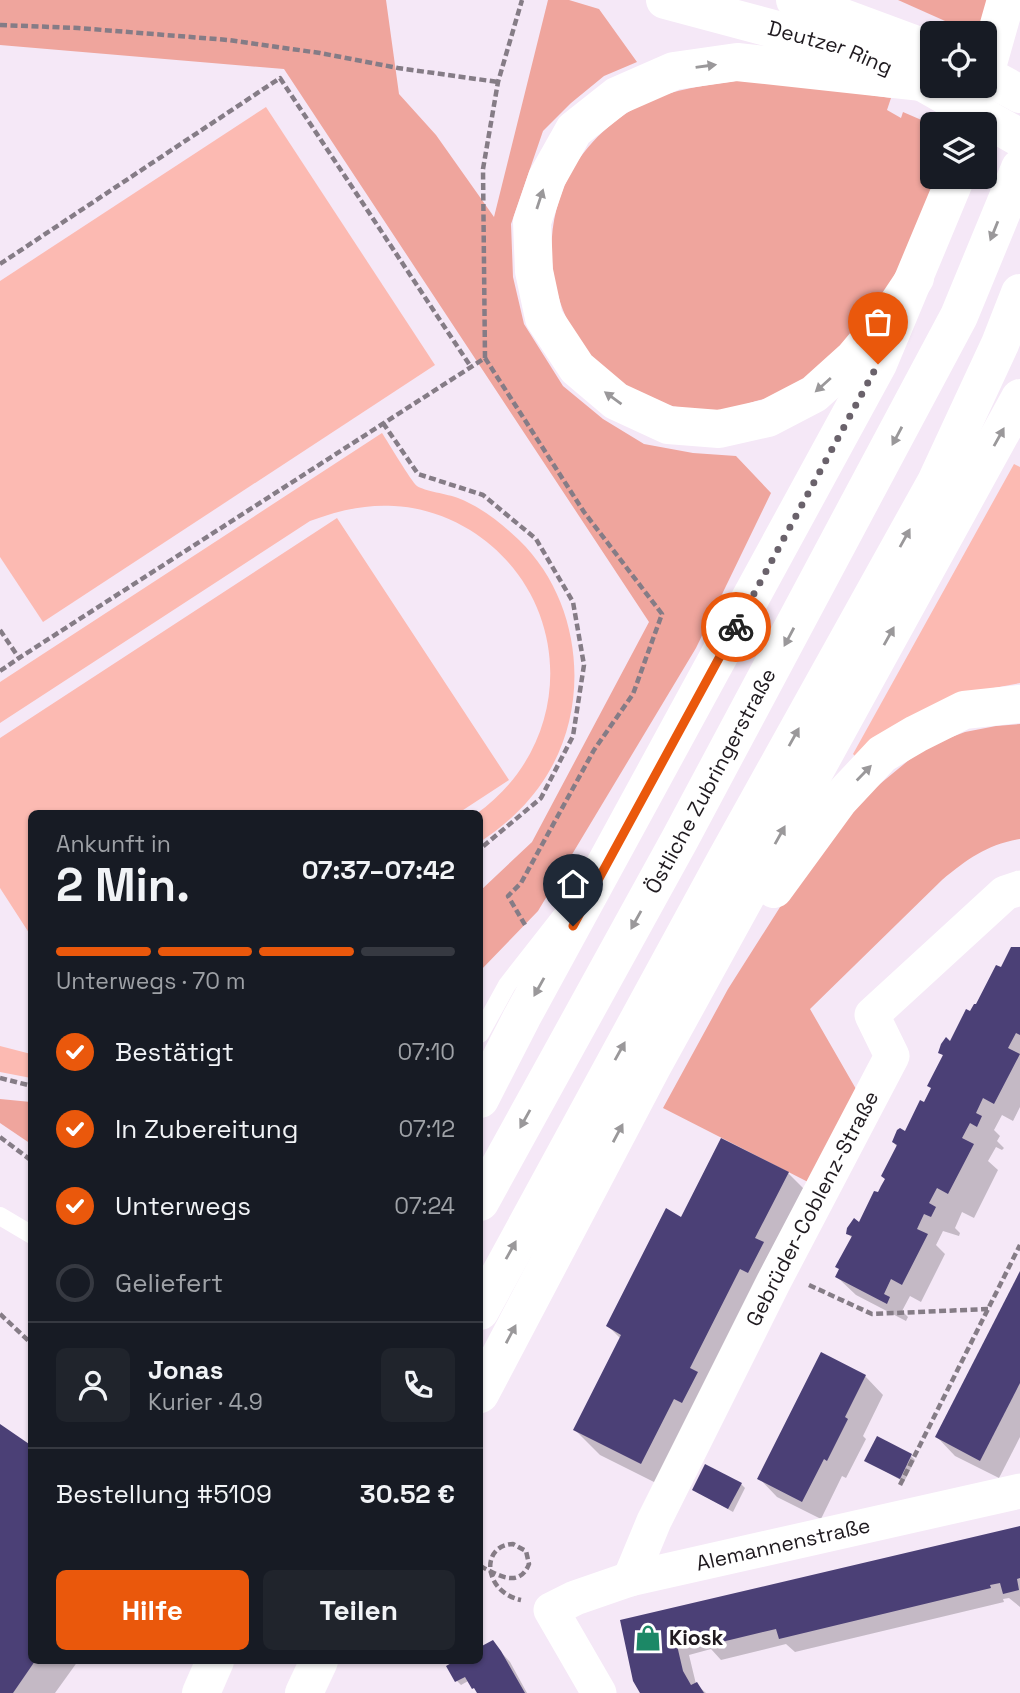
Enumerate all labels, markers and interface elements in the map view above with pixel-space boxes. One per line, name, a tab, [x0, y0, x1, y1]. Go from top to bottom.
street label: Deutzer Ring	[765, 14, 897, 81]
map controls	[920, 21, 997, 189]
button: locate	[920, 21, 997, 98]
one-way arrow	[696, 60, 718, 71]
button: layers	[920, 112, 997, 189]
one-way arrow	[535, 189, 546, 210]
one-way arrow	[989, 220, 1000, 241]
pin	[848, 292, 908, 364]
icon: bag	[859, 303, 897, 341]
one-way arrow	[814, 377, 832, 393]
one-way arrow	[604, 391, 622, 405]
one-way arrow	[891, 426, 902, 446]
one-way arrow	[993, 427, 1005, 447]
one-way arrow	[899, 528, 911, 548]
courier	[701, 592, 771, 662]
icon: bike	[717, 608, 755, 646]
one-way arrow	[884, 626, 895, 646]
one-way arrow	[783, 627, 795, 646]
street label: Östliche Zubringerstraße	[639, 663, 782, 898]
one-way arrow	[788, 727, 800, 746]
one-way arrow	[856, 765, 872, 782]
one-way arrow	[774, 826, 786, 845]
text: Ankunft in	[56, 829, 171, 859]
text: 07:37–07:42	[302, 853, 455, 887]
pin	[543, 854, 603, 926]
text: 2 Min.	[56, 856, 190, 914]
icon: home	[554, 865, 592, 903]
one-way arrow	[630, 910, 641, 930]
text: Unterwegs · 70 m	[56, 966, 246, 996]
one-way arrow	[533, 977, 545, 997]
icon: check	[56, 1033, 94, 1071]
text: Bestätigt	[115, 1035, 234, 1069]
text: 07:10	[398, 1037, 455, 1067]
one-way arrow	[614, 1041, 626, 1060]
street label: Gebrüder-Coblenz-Straße	[740, 1086, 884, 1331]
one-way arrow	[519, 1109, 531, 1129]
icon: check	[56, 1110, 94, 1148]
text: In Zubereitung	[115, 1112, 299, 1146]
text: 07:12	[398, 1114, 455, 1144]
one-way arrow	[612, 1123, 623, 1143]
icon: check	[56, 1187, 94, 1225]
text: Unterwegs	[115, 1189, 251, 1223]
text: 07:24	[394, 1191, 455, 1221]
one-way arrow	[505, 1240, 517, 1260]
text: Geliefert	[115, 1266, 223, 1300]
one-way arrow	[506, 1324, 517, 1344]
button: person	[56, 1348, 130, 1422]
button: phone	[381, 1348, 455, 1422]
text: Jonas	[148, 1353, 223, 1387]
text: Kurier · 4.9	[148, 1387, 263, 1417]
text: Bestellung #5109	[56, 1477, 272, 1511]
text: 30.52 €	[360, 1477, 455, 1511]
street label: Alemannenstraße	[693, 1511, 873, 1577]
button: Hilfe	[56, 1570, 249, 1650]
button: Teilen	[263, 1570, 455, 1650]
shop icon: Kiosk	[633, 1623, 663, 1653]
place label: Kiosk	[669, 1624, 724, 1651]

